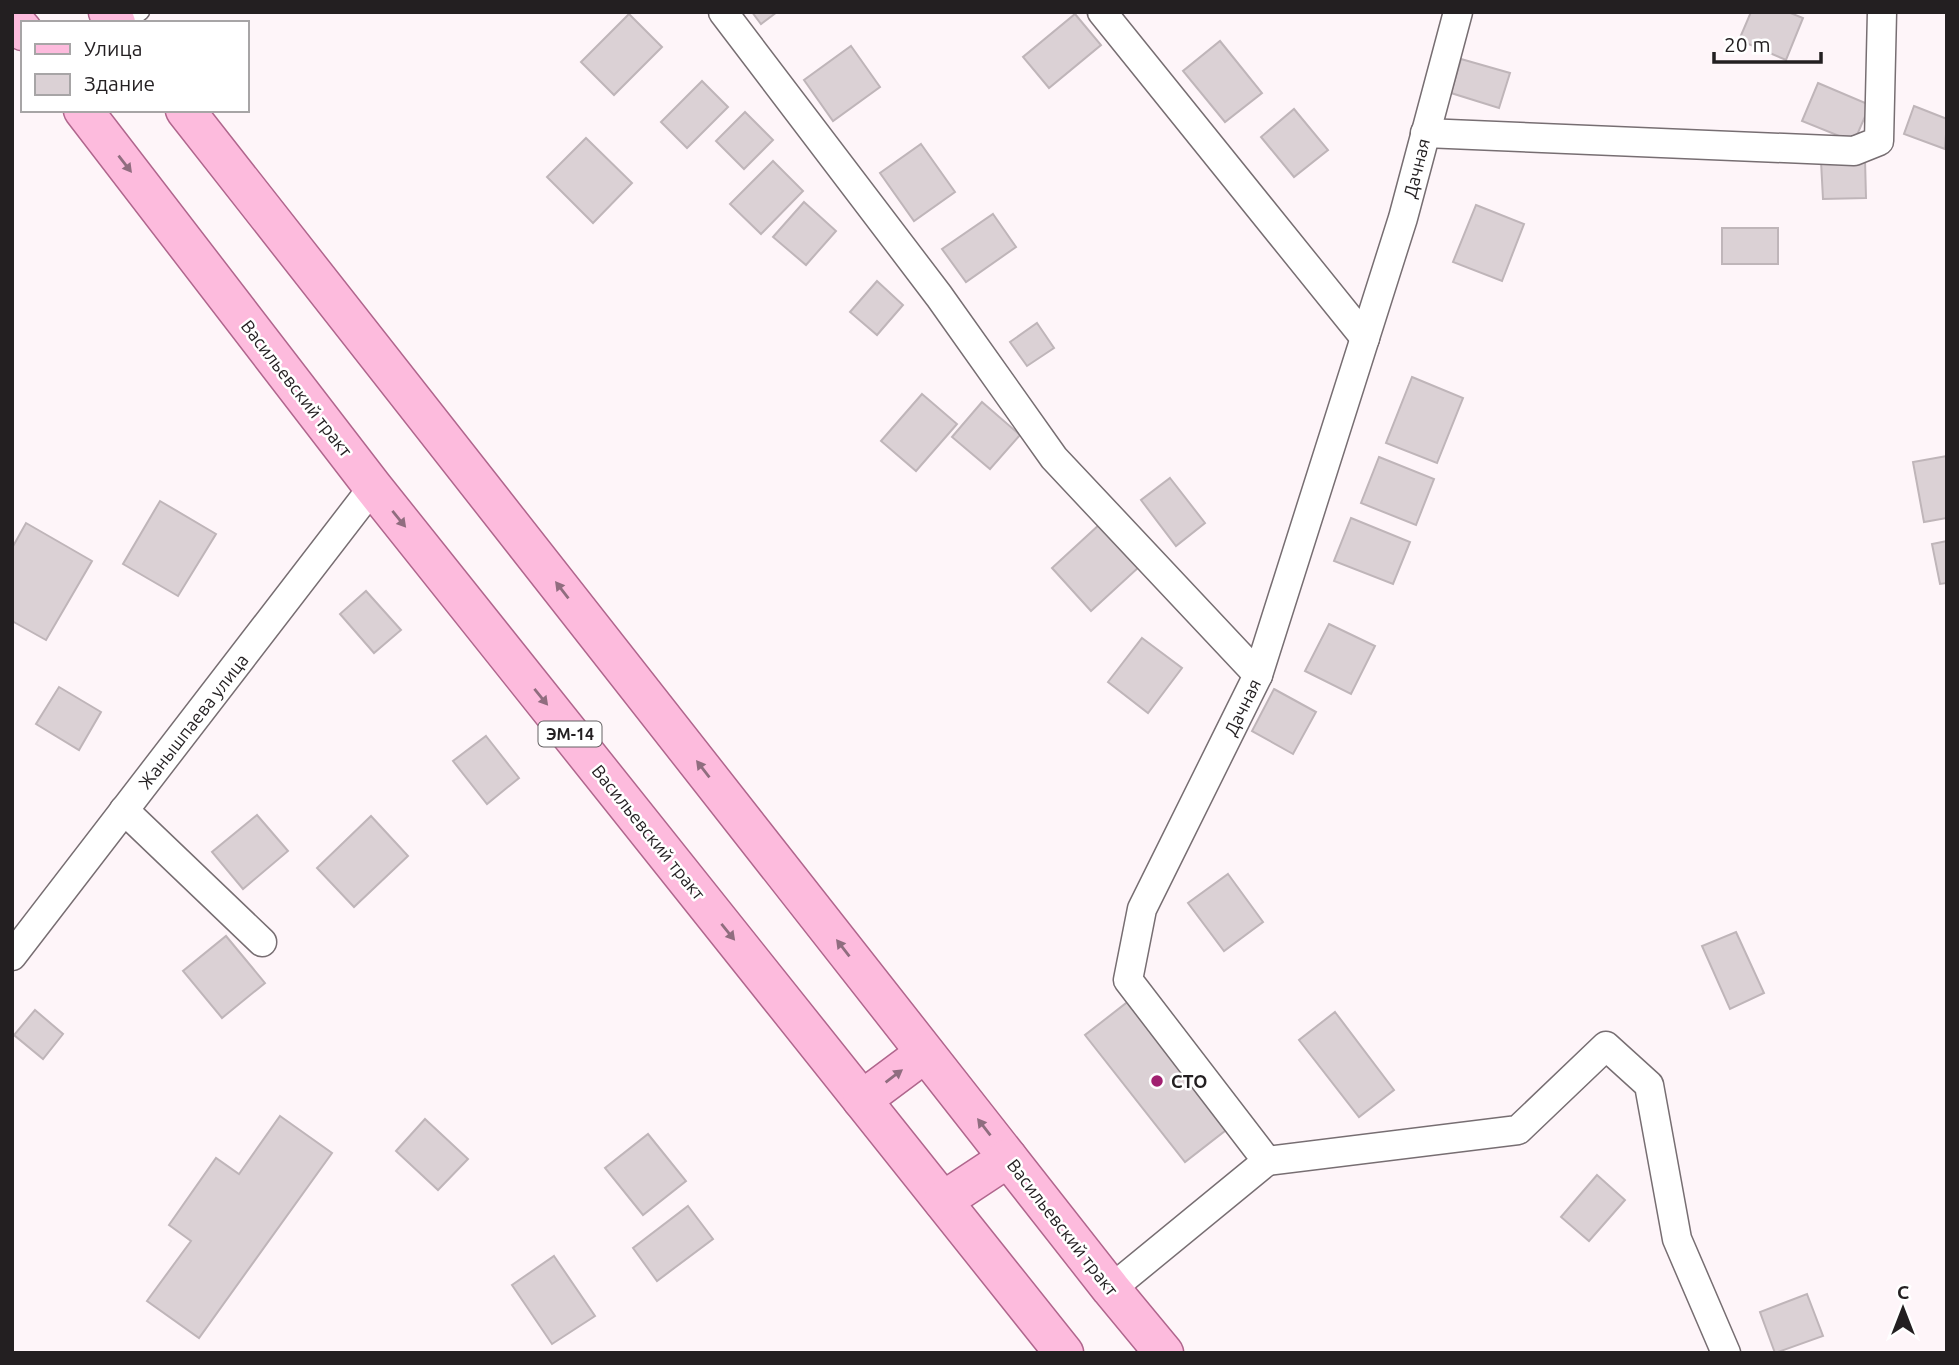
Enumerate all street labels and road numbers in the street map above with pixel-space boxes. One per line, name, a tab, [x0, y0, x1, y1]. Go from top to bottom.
street label: Дачная	[1399, 136, 1433, 200]
street label: Васильевский тракт	[238, 316, 356, 460]
street label: Жанышпаева улица	[134, 650, 252, 792]
street label: Дачная	[1220, 675, 1264, 739]
road number: ЭМ-14	[538, 722, 602, 747]
street label: Васильевский тракт	[588, 761, 710, 903]
street label: Васильевский тракт	[1004, 1155, 1122, 1299]

